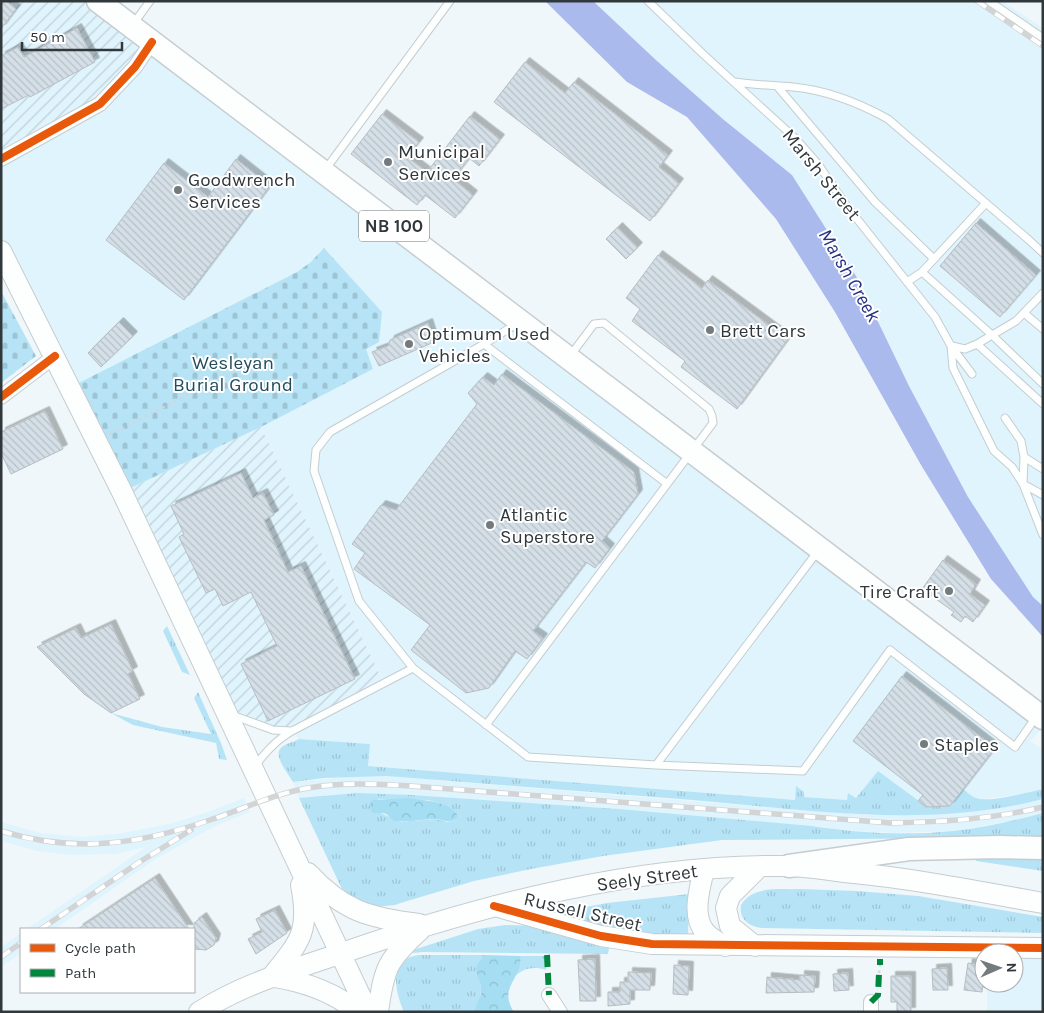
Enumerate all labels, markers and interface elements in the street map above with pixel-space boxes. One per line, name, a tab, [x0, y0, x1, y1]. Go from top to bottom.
scale bar	[22, 20, 122, 52]
text: 50 m	[30, 28, 65, 46]
street label: Marsh Street	[778, 124, 865, 225]
place label: Municipal Services	[398, 141, 485, 185]
marker: Municipal Services	[382, 156, 394, 168]
place label: Goodwrench Services	[188, 169, 295, 213]
marker: Goodwrench Services	[172, 184, 184, 196]
road number: NB 100	[359, 210, 429, 242]
water label: Marsh Creek	[814, 225, 886, 326]
place label: Brett Cars	[720, 320, 806, 342]
place label: Optimum Used Vehicles	[419, 323, 550, 367]
marker: Brett Cars	[704, 324, 716, 336]
marker: Optimum Used Vehicles	[403, 338, 415, 350]
park label: Wesleyan Burial Ground	[173, 352, 293, 396]
place label: Atlantic Superstore	[500, 504, 595, 548]
marker: Atlantic Superstore	[484, 519, 496, 531]
place label: Tire Craft	[860, 581, 939, 603]
marker: Tire Craft	[943, 585, 955, 597]
place label: Staples	[934, 734, 999, 756]
marker: Staples	[918, 738, 930, 750]
street label: Seely Street	[595, 860, 699, 896]
street label: Russell Street	[522, 888, 644, 936]
legend	[20, 928, 195, 993]
text: Cycle path	[65, 939, 136, 957]
north arrow	[974, 943, 1024, 993]
text: N	[1003, 962, 1020, 973]
text: Path	[65, 964, 96, 982]

